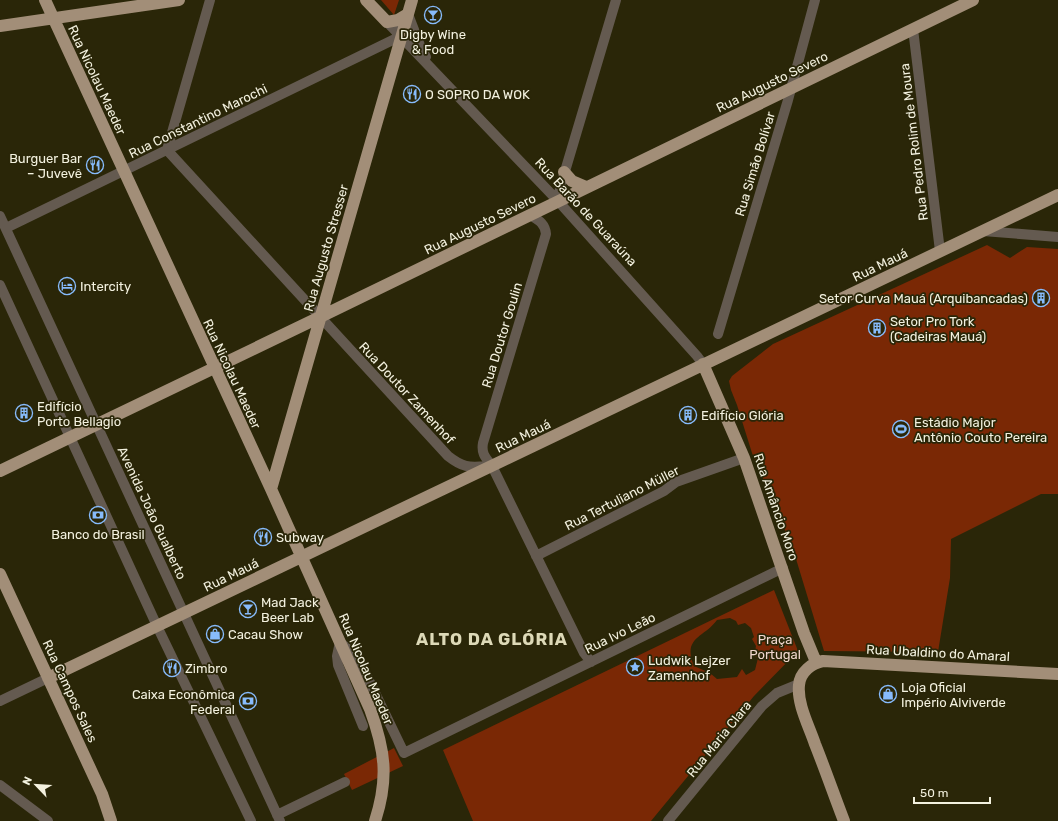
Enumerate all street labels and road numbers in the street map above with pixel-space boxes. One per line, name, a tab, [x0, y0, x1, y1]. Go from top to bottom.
street label: Rua Nicolau Maeder	[65, 23, 129, 137]
street label: Rua Augusto Severo	[714, 48, 831, 116]
street label: Rua Pedro Rolim de Moura	[897, 63, 931, 221]
street label: Rua Constantino Marochi	[126, 81, 270, 161]
street label: Rua Simão Bolívar	[732, 110, 778, 218]
street label: Rua Barão de Guaraúna	[532, 155, 640, 269]
street label: Rua Augusto Stresser	[301, 183, 352, 314]
street label: Rua Augusto Severo	[422, 190, 539, 258]
street label: Rua Mauá	[850, 245, 910, 285]
street label: Rua Doutor Goulin	[479, 280, 525, 390]
street label: Rua Nicolau Maeder	[200, 317, 264, 431]
street label: Rua Doutor Zamenhof	[356, 339, 458, 447]
street label: Rua Mauá	[493, 416, 553, 456]
street label: Avenida João Gualberto	[115, 444, 189, 582]
street label: Rua Amâncio Moro	[751, 451, 801, 563]
street label: Rua Tertuliano Müller	[562, 463, 682, 533]
street label: Rua Mauá	[201, 555, 261, 595]
street label: Rua Ivo Leão	[582, 609, 658, 657]
street label: Rua Nicolau Maeder	[336, 611, 396, 727]
street label: Rua Campos Sales	[40, 637, 101, 745]
street label: Rua Ubaldino do Amaral	[866, 642, 1010, 664]
street label: Rua Maria Clara	[684, 698, 754, 780]

